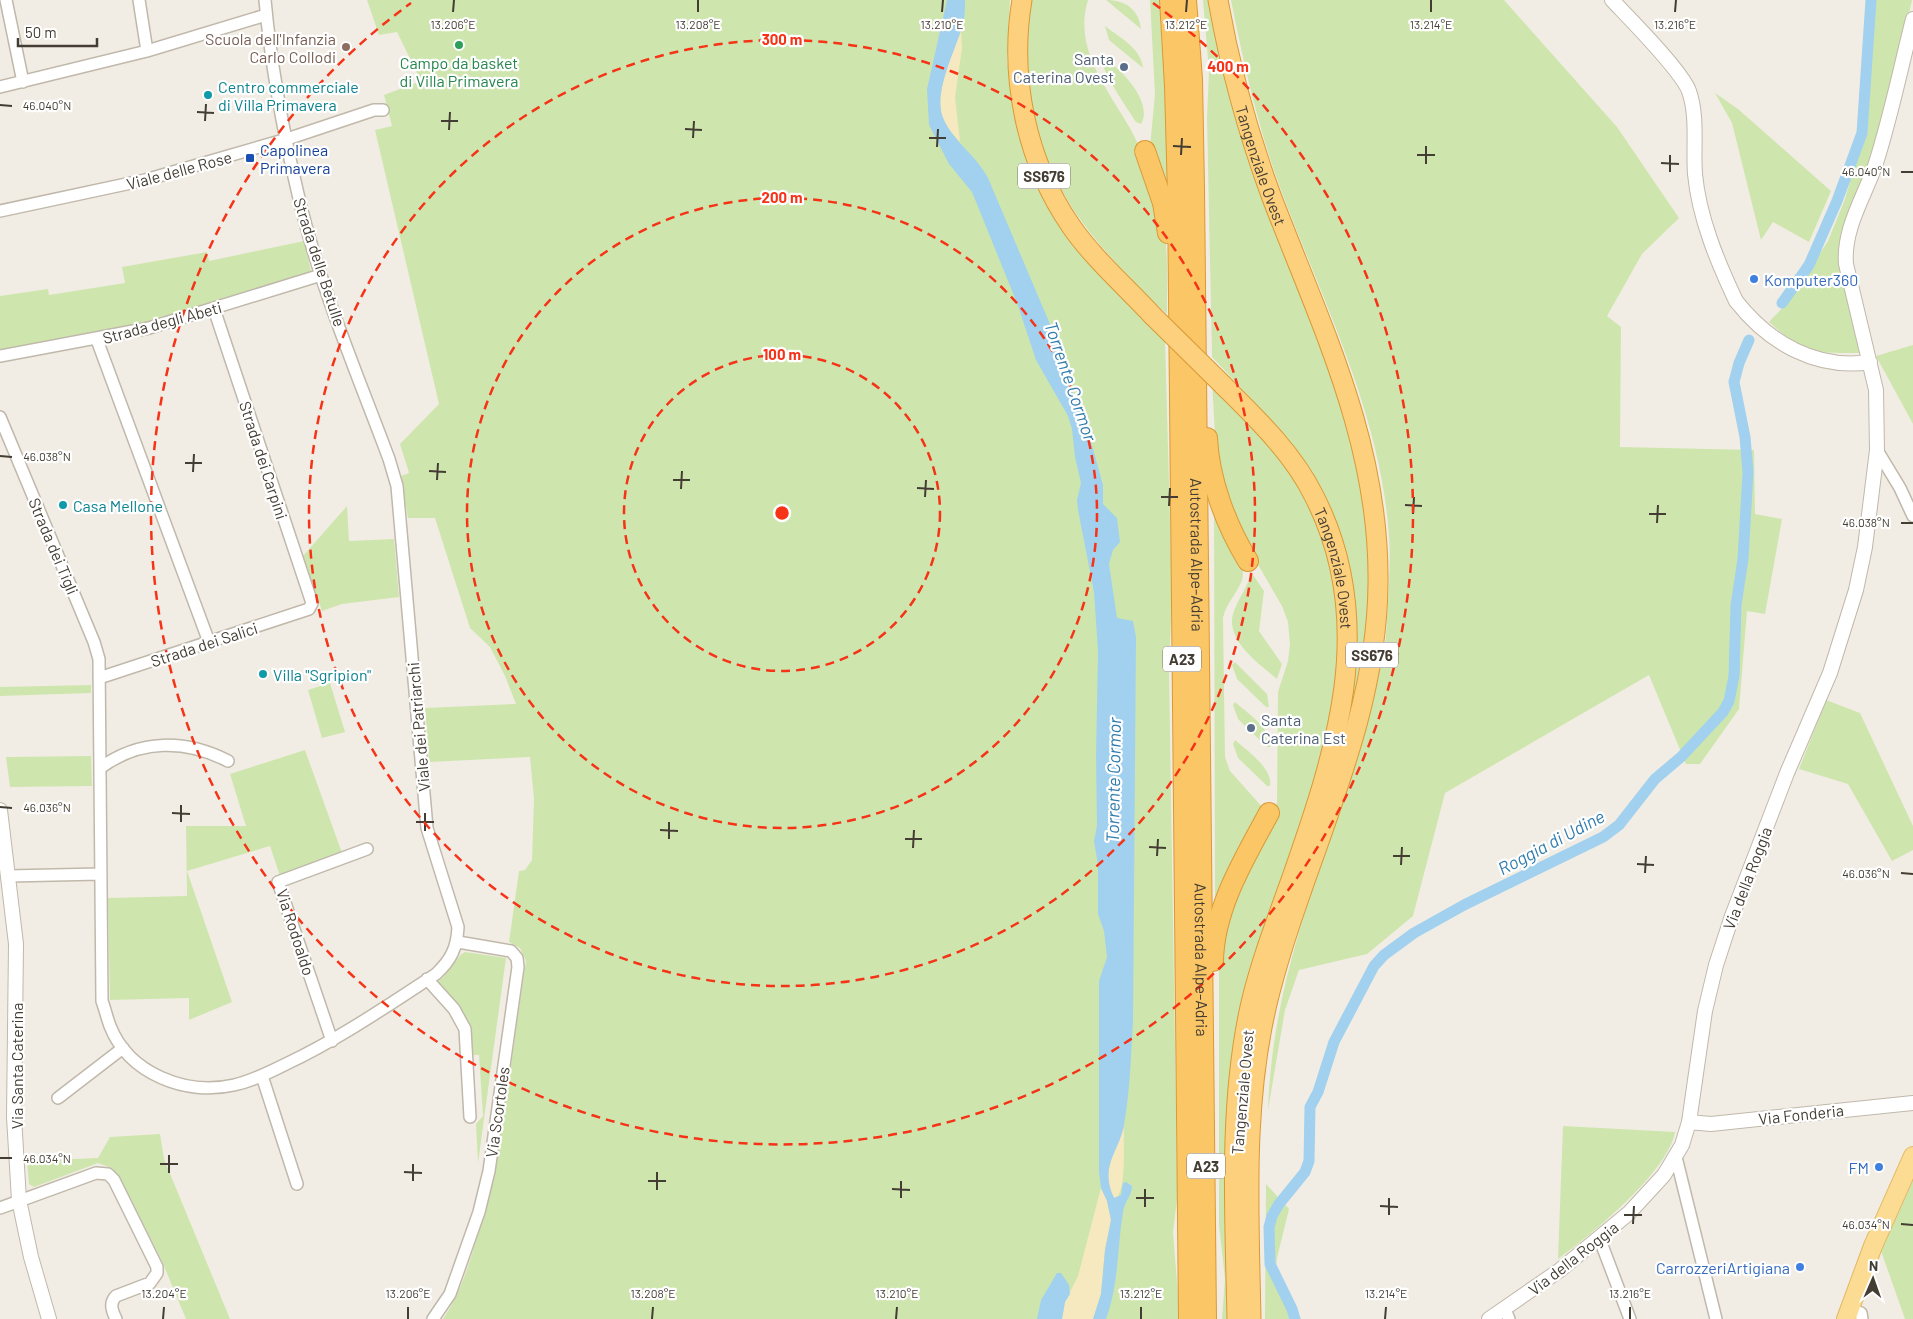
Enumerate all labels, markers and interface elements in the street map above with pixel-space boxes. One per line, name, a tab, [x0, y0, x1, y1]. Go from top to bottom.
scale bar	[18, 15, 96, 47]
text: 13.206°E	[431, 17, 475, 31]
text: 13.208°E	[675, 17, 721, 31]
text: 13.210°E	[921, 17, 963, 31]
text: 13.212°E	[1165, 17, 1207, 31]
text: 13.214°E	[1410, 17, 1452, 31]
text: 13.216°E	[1654, 17, 1696, 31]
text: 50 m	[25, 23, 57, 41]
place label: Scuola dell'Infanzia Carlo Collodi	[205, 29, 336, 66]
text: 300 m	[762, 30, 802, 48]
marker: Campo da basket di Villa Primavera	[453, 39, 465, 51]
marker: Scuola dell'Infanzia Carlo Collodi	[340, 41, 352, 53]
place label: Santa Caterina Ovest	[1013, 49, 1114, 86]
place label: Campo da basket di Villa Primavera	[400, 53, 518, 90]
text: 400 m	[1207, 57, 1249, 75]
marker: Santa Caterina Ovest	[1118, 61, 1130, 73]
place label: Centro commerciale di Villa Primavera	[218, 77, 359, 114]
marker: Centro commerciale di Villa Primavera	[202, 89, 214, 101]
text: 46.040°N	[23, 98, 71, 112]
street label: Tangenziale Ovest	[1233, 103, 1291, 228]
place label: Capolinea Primavera	[260, 140, 331, 177]
street label: Viale delle Rose	[124, 147, 234, 193]
marker: Capolinea Primavera	[244, 152, 256, 164]
road number: SS676	[1018, 164, 1070, 188]
text: 46.040°N	[1842, 164, 1890, 178]
text: 200 m	[761, 188, 803, 206]
street label: Strada delle Betulle	[290, 195, 350, 329]
place label: Komputer360	[1764, 270, 1858, 289]
marker: Komputer360	[1748, 273, 1760, 285]
street label: Strada degli Abeti	[100, 297, 224, 347]
water label: Torrente Cormor	[1040, 318, 1102, 444]
text: 100 m	[763, 345, 801, 363]
street label: Strada dei Carpini	[236, 399, 292, 521]
text: 46.038°N	[23, 449, 71, 463]
street label: Autostrada Alpe-Adria	[1188, 478, 1208, 632]
street label: Strada dei Tigli	[25, 495, 83, 597]
place label: Casa Mellone	[73, 496, 163, 515]
marker: Casa Mellone	[57, 499, 69, 511]
centre of rings	[773, 504, 791, 522]
street label: Tangenziale Ovest	[1311, 504, 1357, 629]
text: 46.038°N	[1842, 515, 1890, 529]
street label: Strada dei Salici	[148, 618, 260, 670]
road number: SS676	[1346, 642, 1398, 668]
road number: A23	[1163, 646, 1201, 672]
street label: Viale dei Patriarchi	[403, 661, 433, 793]
place label: Villa "Sgripion"	[273, 665, 371, 684]
marker: Villa "Sgripion"	[257, 668, 269, 680]
place label: Santa Caterina Est	[1261, 710, 1346, 747]
water label: Torrente Cormor	[1101, 717, 1125, 843]
marker: Santa Caterina Est	[1245, 722, 1257, 734]
text: 46.036°N	[23, 800, 71, 814]
water label: Roggia di Udine	[1494, 805, 1608, 879]
street label: Via della Roggia	[1719, 824, 1775, 932]
text: 46.036°N	[1842, 866, 1890, 880]
street label: Autostrada Alpe-Adria	[1192, 883, 1212, 1037]
street label: Via Rodoaldo	[273, 886, 319, 978]
street label: Via Santa Caterina	[7, 1003, 26, 1129]
street label: Tangenziale Ovest	[1227, 1029, 1257, 1155]
street label: Via Scortoles	[481, 1065, 513, 1159]
street label: Via Fonderia	[1757, 1100, 1845, 1128]
text: 46.034°N	[23, 1151, 71, 1165]
road number: A23	[1187, 1154, 1225, 1178]
place label: FM	[1848, 1158, 1869, 1177]
marker: FM	[1873, 1161, 1885, 1173]
street label: Via della Roggia	[1524, 1217, 1622, 1299]
text: 46.034°N	[1842, 1217, 1890, 1231]
north arrow	[1848, 1254, 1898, 1304]
text: N	[1869, 1257, 1878, 1274]
place label: CarrozzeriArtigiana	[1656, 1258, 1790, 1277]
marker: CarrozzeriArtigiana	[1794, 1261, 1806, 1273]
text: 13.204°E	[141, 1286, 187, 1300]
text: 13.206°E	[386, 1286, 430, 1300]
text: 13.208°E	[630, 1286, 676, 1300]
text: 13.210°E	[876, 1286, 918, 1300]
text: 13.212°E	[1120, 1286, 1162, 1300]
text: 13.214°E	[1365, 1286, 1407, 1300]
text: 13.216°E	[1609, 1286, 1651, 1300]

